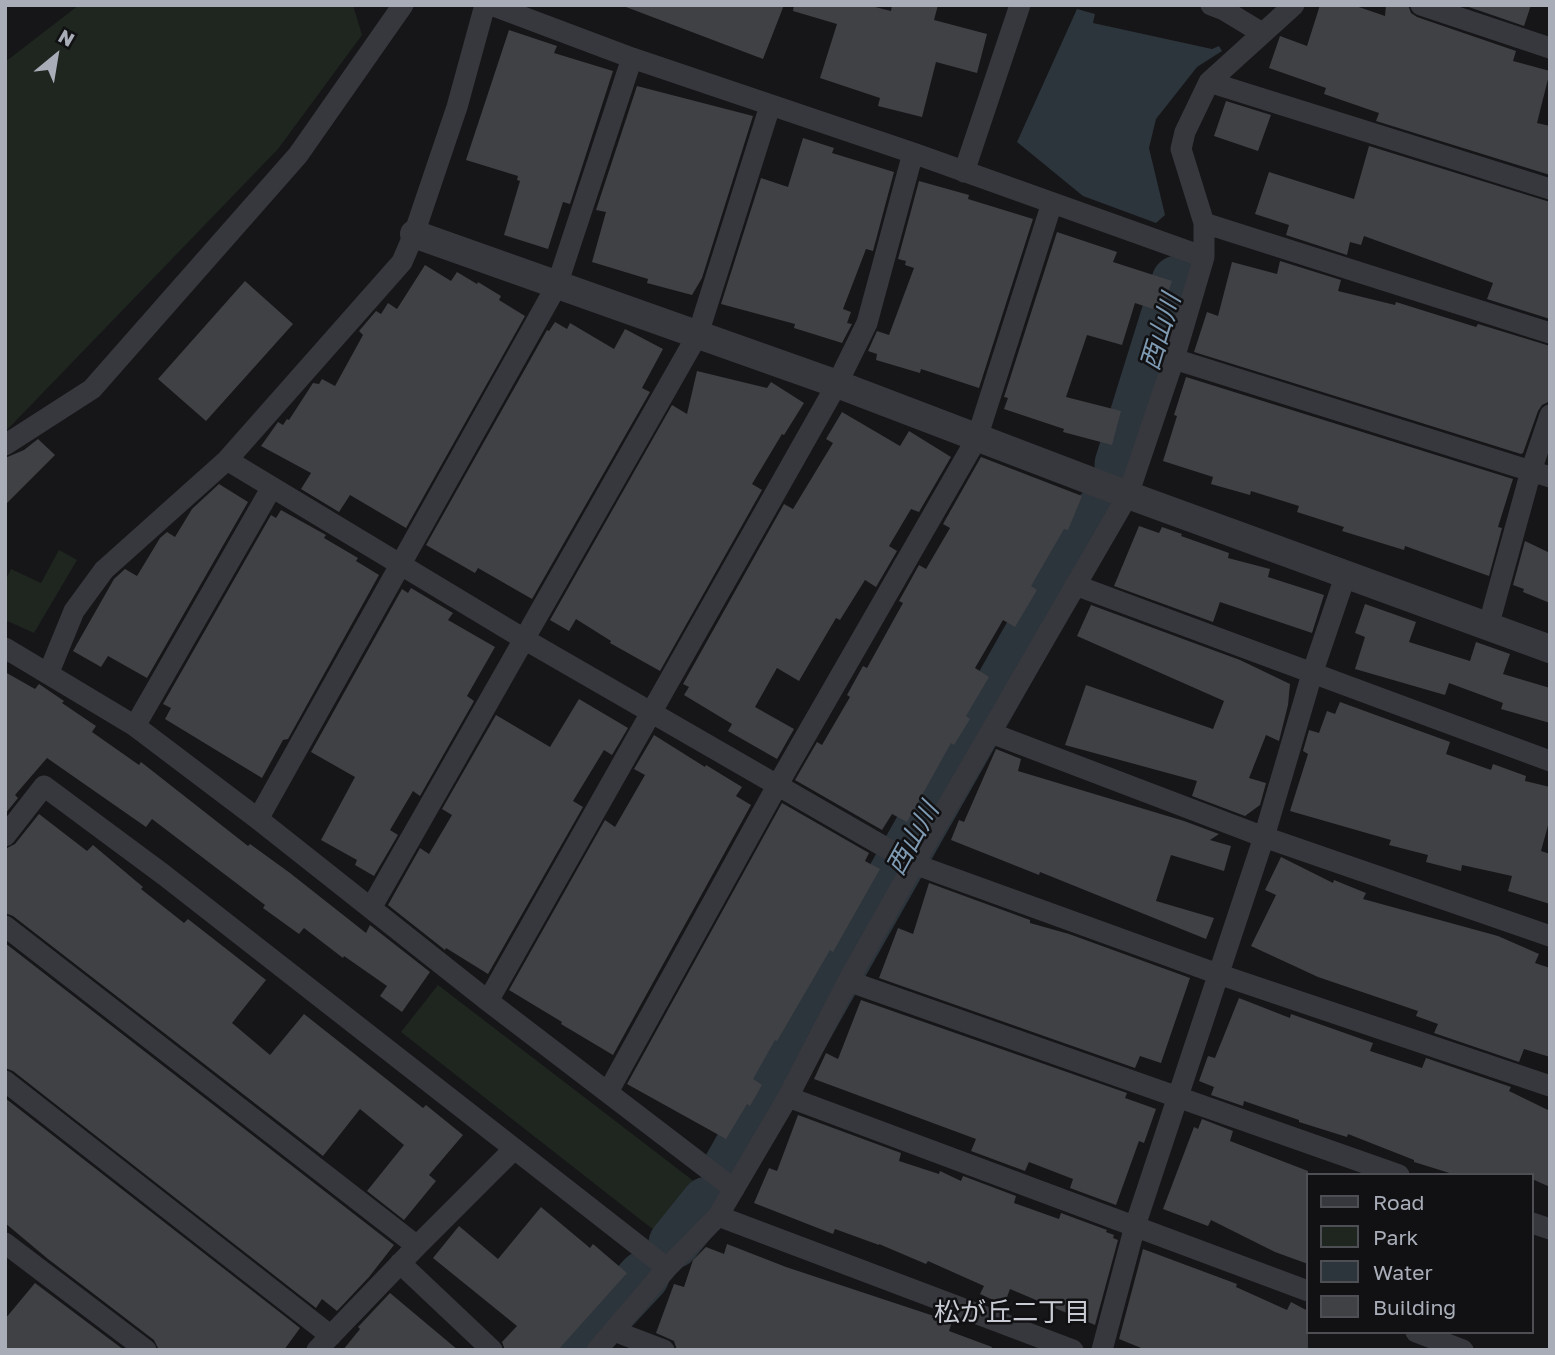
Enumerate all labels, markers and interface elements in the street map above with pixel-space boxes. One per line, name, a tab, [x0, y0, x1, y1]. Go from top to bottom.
north arrow	[21, 21, 91, 91]
text: N	[55, 24, 79, 51]
water label: 西山川	[1135, 290, 1187, 374]
water label: 西山川	[880, 797, 946, 881]
legend	[1306, 1173, 1534, 1334]
text: Road	[1373, 1189, 1424, 1215]
text: Park	[1373, 1224, 1418, 1250]
text: Water	[1373, 1259, 1433, 1285]
text: Building	[1373, 1294, 1456, 1320]
district label: 松が丘二丁目	[934, 1297, 1090, 1329]

